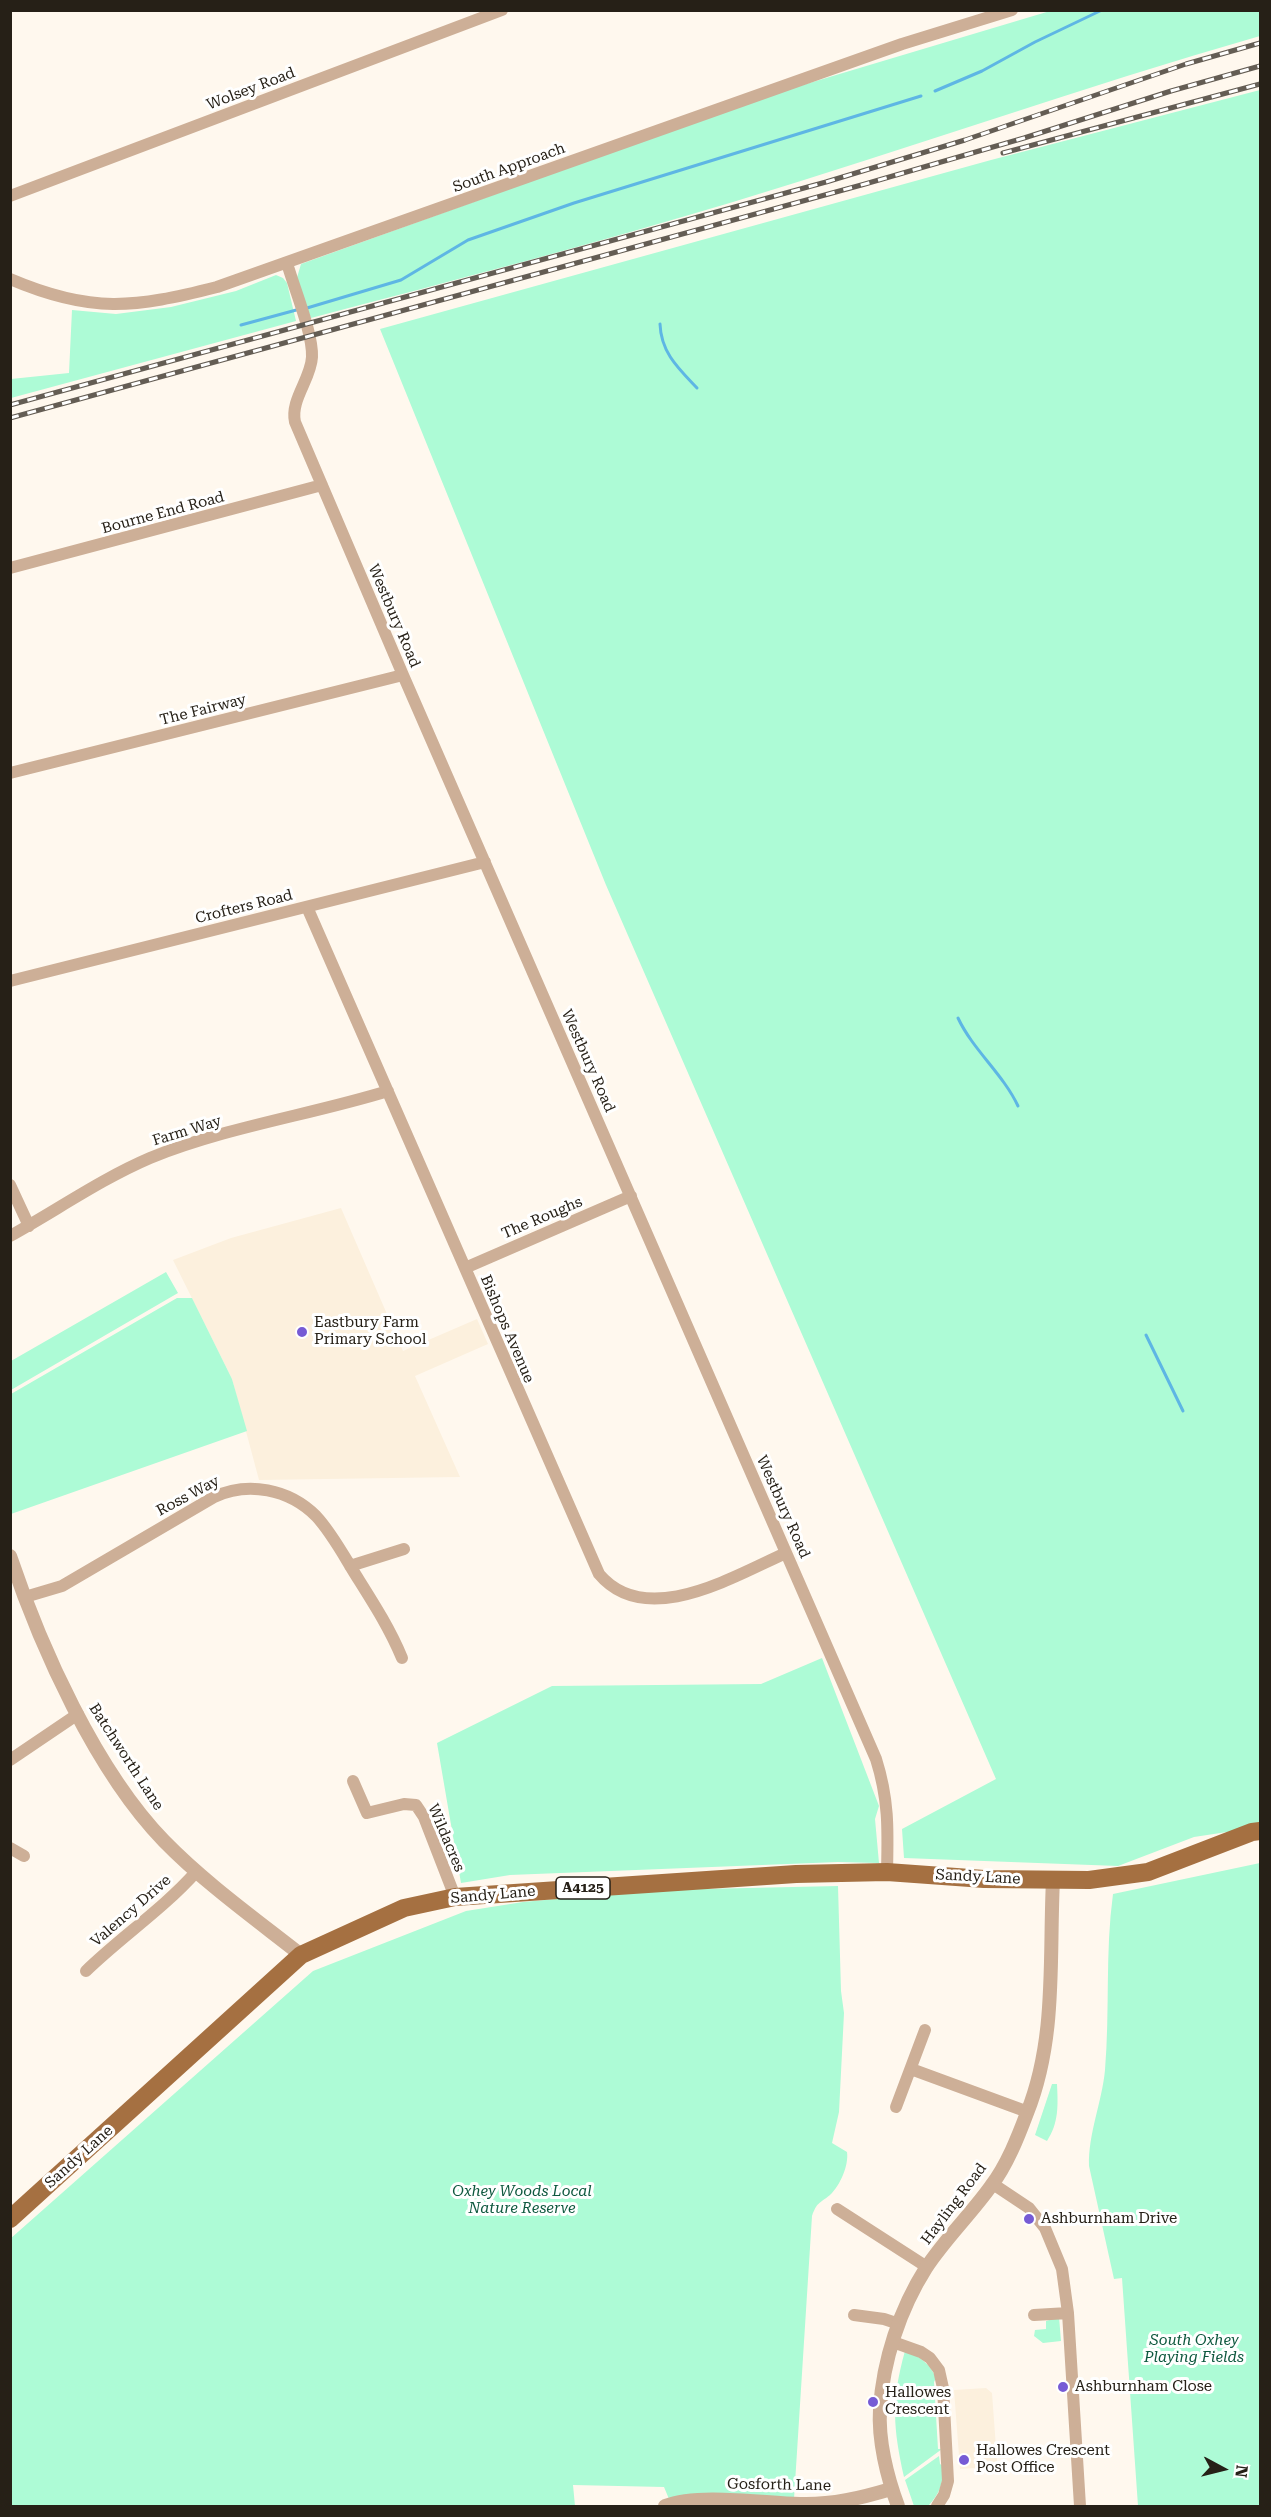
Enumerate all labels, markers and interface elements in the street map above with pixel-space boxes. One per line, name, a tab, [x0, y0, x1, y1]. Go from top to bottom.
street label: Wolsey Road	[204, 64, 298, 114]
street label: South Approach	[450, 139, 568, 197]
street label: Bourne End Road	[100, 488, 226, 538]
street label: Westbury Road	[364, 562, 424, 670]
street label: The Fairway	[158, 691, 248, 729]
street label: Crofters Road	[193, 886, 295, 928]
street label: Westbury Road	[557, 1007, 619, 1115]
street label: Farm Way	[150, 1112, 224, 1150]
street label: The Roughs	[499, 1193, 585, 1243]
street label: Bishops Avenue	[476, 1272, 538, 1386]
place label: Eastbury Farm Primary School	[314, 1314, 426, 1349]
marker: Eastbury Farm Primary School	[295, 1325, 309, 1339]
street label: Westbury Road	[752, 1453, 814, 1561]
street label: Ross Way	[153, 1472, 223, 1520]
street label: Batchworth Lane	[85, 1700, 167, 1814]
street label: Wildacres	[424, 1801, 468, 1875]
street label: Sandy Lane	[935, 1866, 1021, 1888]
street label: Valency Drive	[87, 1871, 175, 1951]
road number: A4125	[556, 1877, 610, 1899]
street label: Sandy Lane	[450, 1882, 536, 1908]
street label: Sandy Lane	[41, 2122, 117, 2192]
street label: Hayling Road	[918, 2160, 990, 2248]
park label: Oxhey Woods Local Nature Reserve	[452, 2183, 592, 2218]
place label: Ashburnham Drive	[1041, 2210, 1177, 2228]
marker: Ashburnham Drive	[1022, 2212, 1036, 2226]
park label: South Oxhey Playing Fields	[1144, 2332, 1244, 2367]
place label: Ashburnham Close	[1075, 2378, 1212, 2396]
marker: Ashburnham Close	[1056, 2380, 1070, 2394]
place label: Hallowes Crescent	[885, 2384, 951, 2419]
marker: Hallowes Crescent	[866, 2395, 880, 2409]
north arrow	[1193, 2439, 1253, 2499]
place label: Hallowes Crescent Post Office	[976, 2442, 1110, 2477]
marker: Hallowes Crescent Post Office	[957, 2453, 971, 2467]
text: N	[1231, 2464, 1252, 2479]
street label: Gosforth Lane	[727, 2475, 831, 2495]

